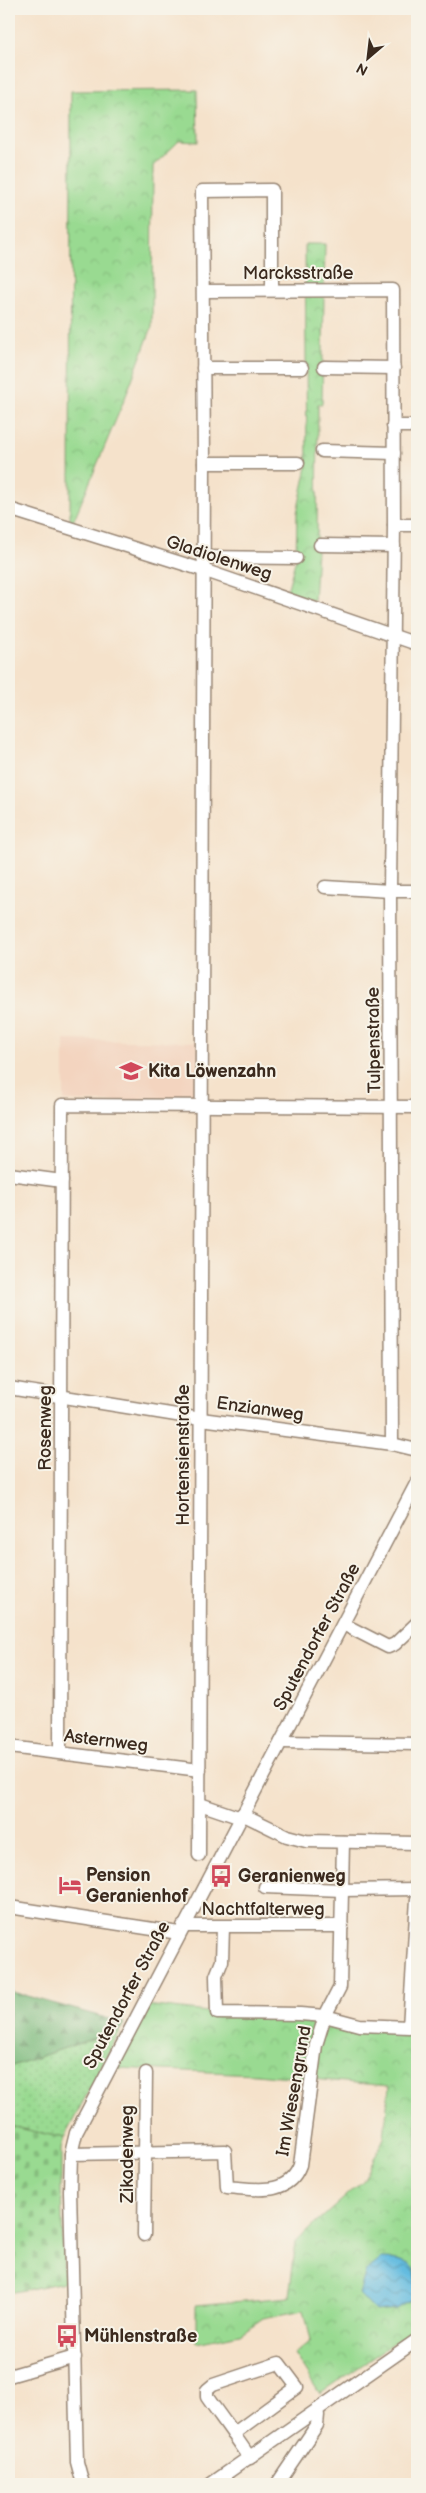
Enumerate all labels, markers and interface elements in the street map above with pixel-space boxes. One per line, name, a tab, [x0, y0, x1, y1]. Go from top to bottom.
north arrow	[344, 32, 394, 82]
text: N	[353, 59, 371, 79]
street label: Marcksstraße	[243, 263, 354, 284]
street label: Gladiolenweg	[163, 531, 275, 585]
street label: Tulpenstraße	[363, 986, 385, 1093]
school or university icon: Kita Löwenzahn	[118, 1058, 144, 1084]
place label: Kita Löwenzahn	[148, 1061, 276, 1082]
street label: Hortensienstraße	[173, 1384, 194, 1526]
street label: Rosenweg	[35, 1385, 56, 1471]
street label: Enzianweg	[215, 1392, 305, 1426]
street label: Sputendorfer Straße	[269, 1559, 365, 1714]
street label: Asternweg	[63, 1725, 149, 1757]
bus stop icon: Geranienweg	[208, 1863, 234, 1889]
place label: Pension Geranienhof	[86, 1865, 188, 1907]
place label: Geranienweg	[238, 1866, 346, 1887]
hotel icon: Pension Geranienhof	[57, 1872, 83, 1898]
street label: Nachtfalterweg	[201, 1899, 325, 1920]
street label: Sputendorfer Straße	[79, 1917, 175, 2072]
street label: Im Wiesengrund	[272, 2024, 316, 2158]
street label: Zikadenweg	[117, 2105, 138, 2204]
bus stop icon: Mühlenstraße	[54, 2323, 80, 2349]
place label: Mühlenstraße	[84, 2326, 197, 2347]

